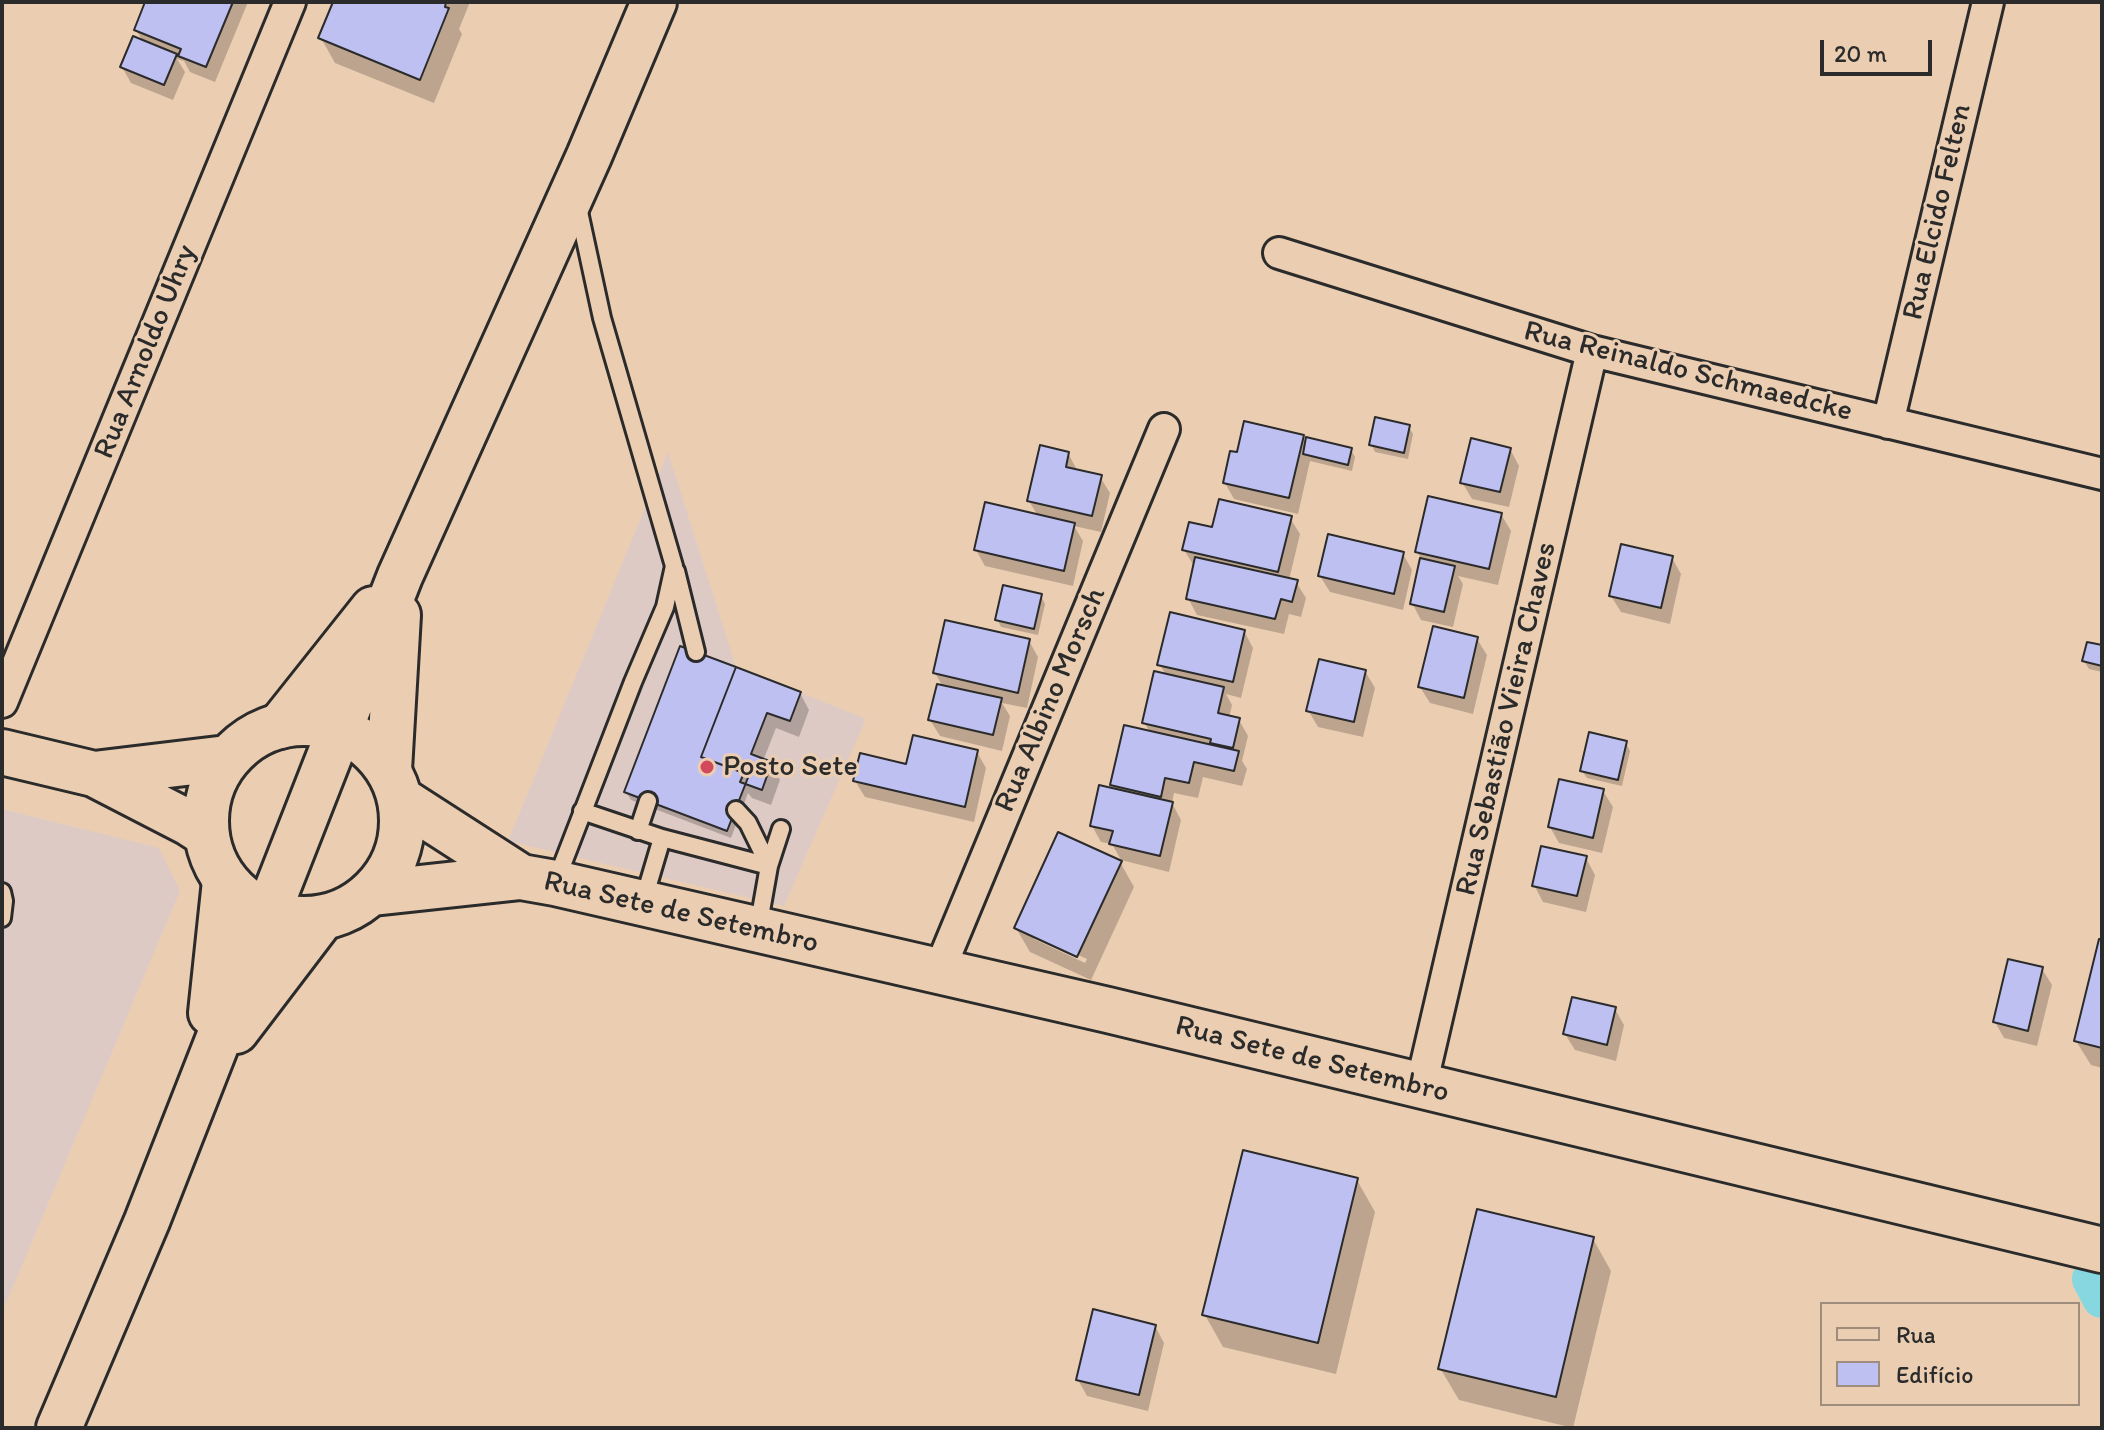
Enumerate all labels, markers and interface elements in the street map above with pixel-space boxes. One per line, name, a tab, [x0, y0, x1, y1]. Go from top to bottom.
scale bar	[1824, 24, 1936, 74]
text: 20 m	[1834, 39, 1887, 68]
street label: Rua Elcido Felten	[1896, 100, 1980, 324]
street label: Rua Arnoldo Uhry	[87, 240, 205, 464]
street label: Rua Reinaldo Schmaedcke	[1520, 314, 1856, 430]
street label: Rua Sebastião Vieira Chaves	[1449, 539, 1565, 899]
street label: Rua Albino Morsch	[987, 582, 1115, 818]
place label: Posto Sete	[723, 749, 858, 785]
marker: Posto Sete	[698, 758, 716, 776]
street label: Rua Sete de Setembro	[540, 864, 822, 962]
street label: Rua Sete de Setembro	[1171, 1009, 1453, 1111]
legend	[1820, 1302, 2080, 1406]
text: Rua	[1896, 1320, 1936, 1349]
text: Edifício	[1896, 1360, 1973, 1389]

